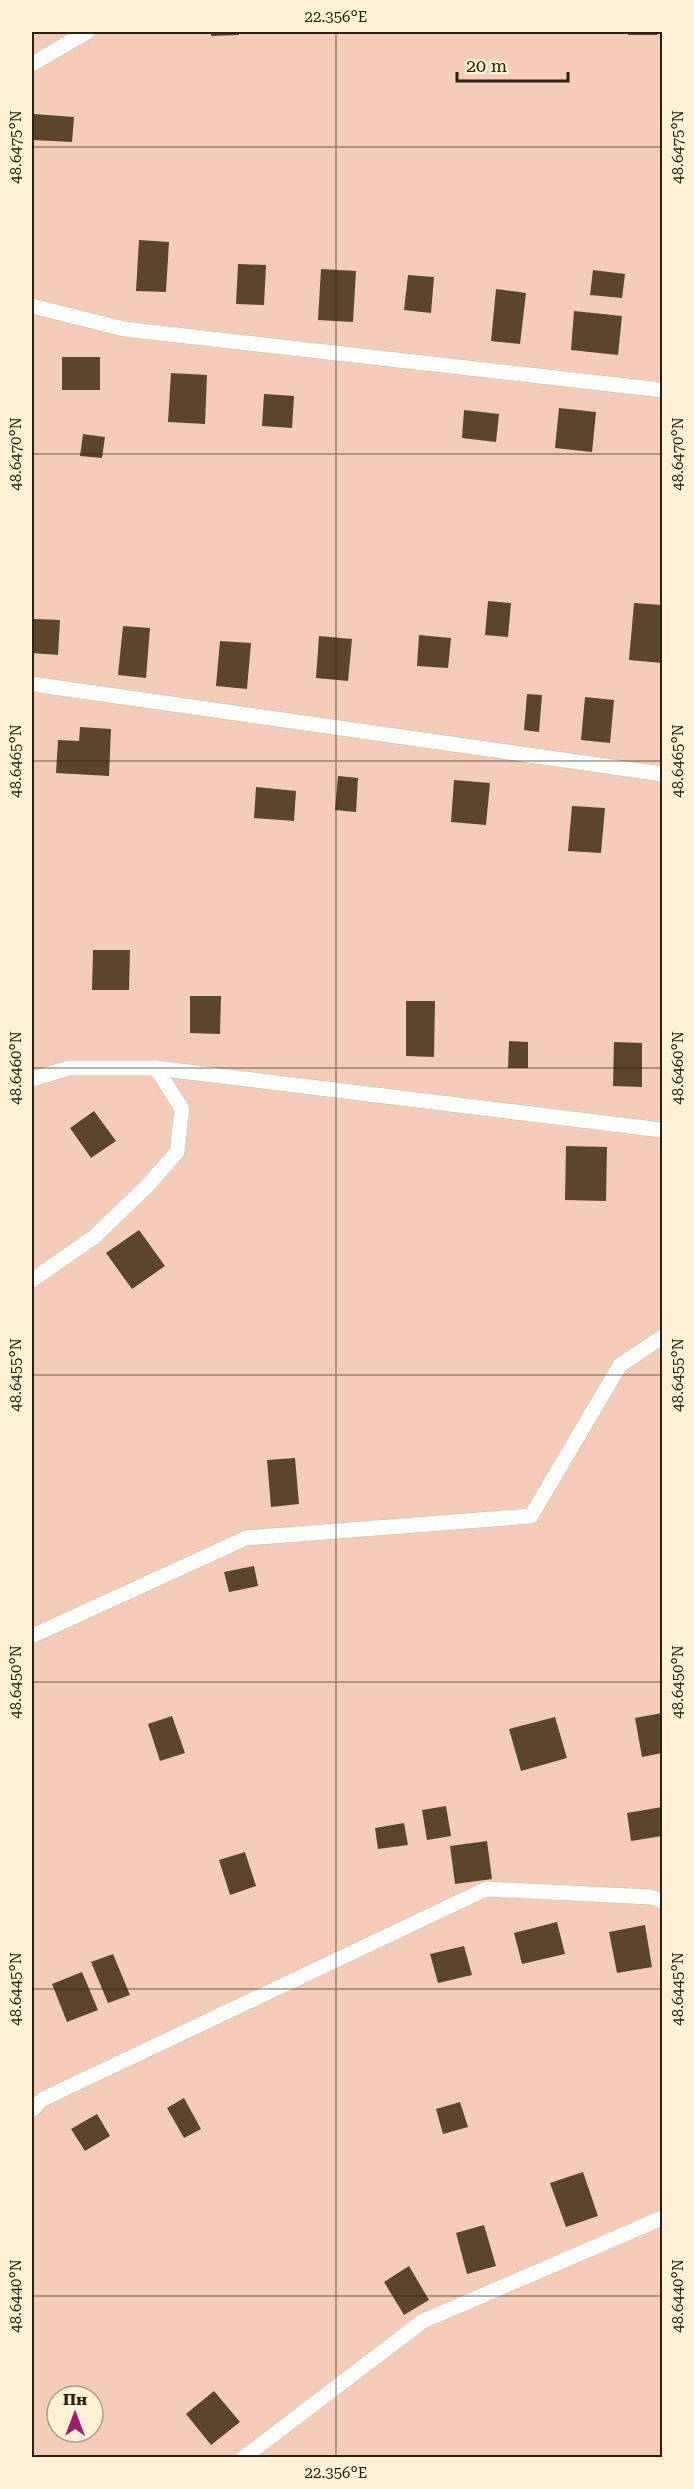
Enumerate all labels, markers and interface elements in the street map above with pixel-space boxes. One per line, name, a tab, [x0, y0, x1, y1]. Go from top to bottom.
text: 22.356°E	[305, 8, 367, 26]
scale bar	[457, 45, 568, 83]
text: 20 m	[466, 55, 507, 76]
text: 48.6475°N	[7, 110, 25, 184]
text: 48.6475°N	[669, 110, 687, 184]
text: 48.6470°N	[7, 417, 25, 491]
text: 48.6470°N	[669, 417, 687, 491]
text: 48.6465°N	[7, 724, 25, 798]
text: 48.6465°N	[669, 724, 687, 798]
text: 48.6460°N	[7, 1031, 25, 1105]
text: 48.6460°N	[669, 1031, 687, 1105]
text: 48.6455°N	[7, 1338, 25, 1412]
text: 48.6455°N	[669, 1338, 687, 1412]
text: 48.6450°N	[7, 1645, 25, 1719]
text: 48.6450°N	[669, 1645, 687, 1719]
text: 48.6445°N	[7, 1952, 25, 2026]
text: 48.6445°N	[669, 1952, 687, 2026]
text: 48.6440°N	[7, 2259, 25, 2333]
text: 48.6440°N	[669, 2259, 687, 2333]
north arrow	[45, 2384, 105, 2444]
text: Пн	[63, 2390, 87, 2409]
text: 22.356°E	[305, 2464, 367, 2482]

